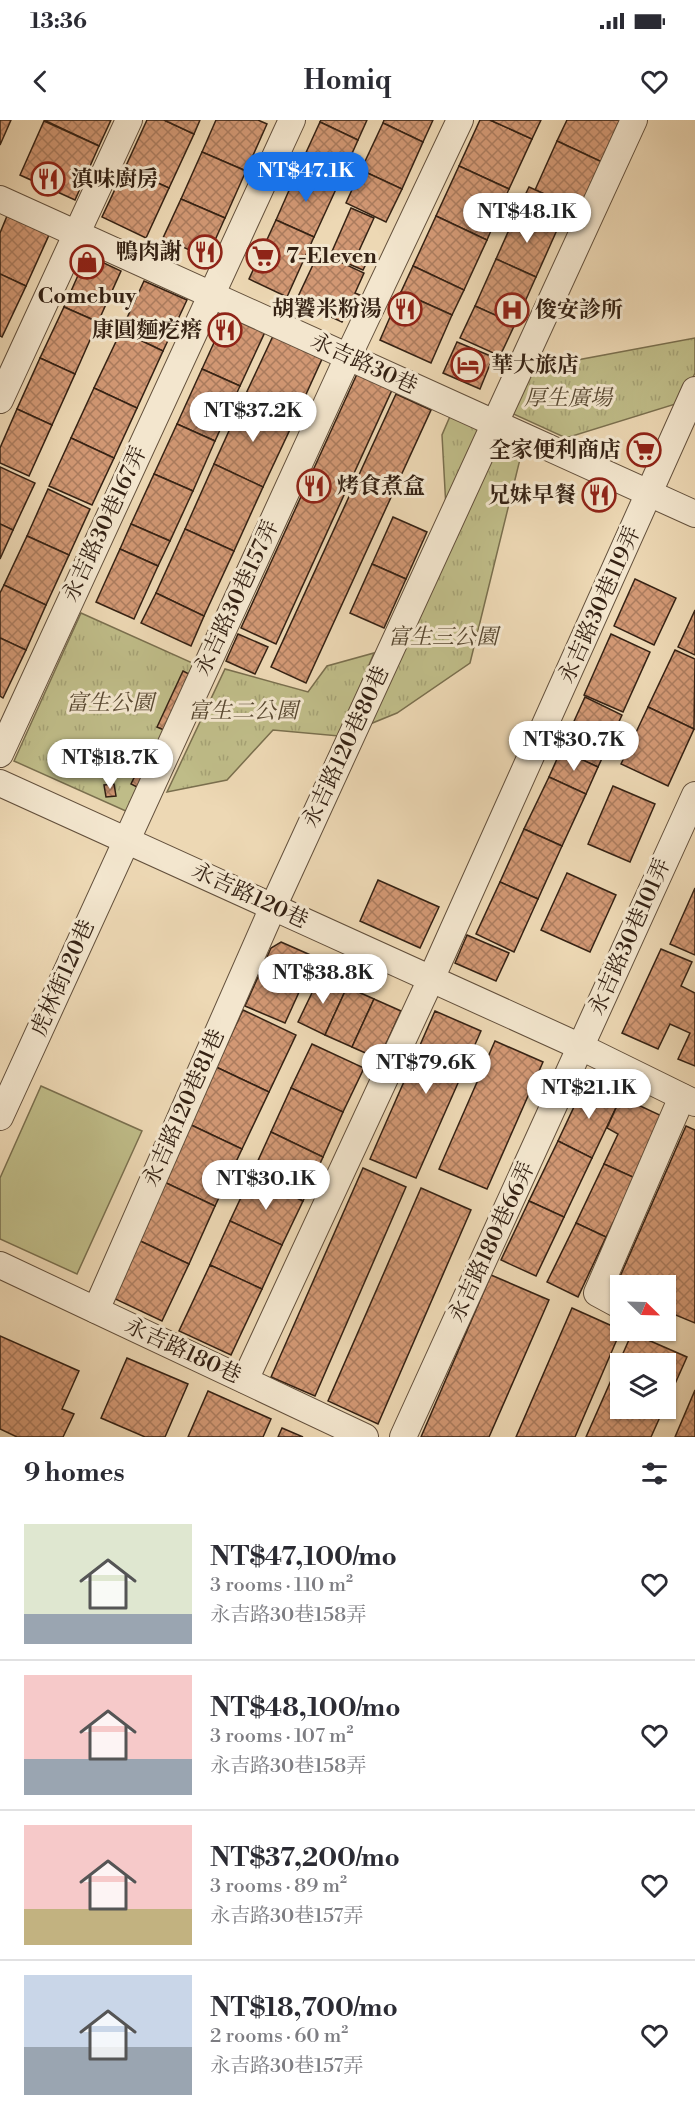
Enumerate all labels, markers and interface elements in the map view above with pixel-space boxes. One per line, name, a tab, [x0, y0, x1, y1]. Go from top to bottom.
text: 13:36	[30, 8, 87, 35]
text: Homiq	[303, 64, 392, 98]
icon: back	[24, 65, 57, 98]
icon: heart	[638, 65, 671, 98]
pin: NT$47.1K	[244, 152, 368, 203]
text: NT$47.1K	[258, 159, 355, 184]
restaurant icon: 滇味廚房	[30, 161, 66, 197]
place label: 滇味廚房	[71, 166, 159, 193]
pin: NT$48.1K	[465, 193, 589, 244]
text: NT$48.1K	[477, 200, 577, 225]
restaurant icon: 鴨肉謝	[187, 234, 223, 270]
supermarket icon: 7-Eleven	[245, 238, 281, 274]
place label: 鴨肉謝	[116, 239, 182, 266]
place label: 7-Eleven	[286, 243, 377, 270]
shop icon: Comebuy	[69, 244, 105, 280]
place label: Comebuy	[38, 283, 137, 310]
restaurant icon: 胡饕米粉湯	[387, 291, 423, 327]
hospital icon: 俊安診所	[494, 292, 530, 328]
place label: 胡饕米粉湯	[272, 296, 382, 323]
place label: 俊安診所	[535, 297, 623, 324]
restaurant icon: 康圓麵疙瘩	[207, 312, 243, 348]
place label: 康圓麵疙瘩	[92, 317, 202, 344]
street label: 永吉路30巷	[306, 328, 422, 400]
hotel icon: 華大旅店	[450, 347, 486, 383]
place label: 華大旅店	[491, 352, 579, 379]
park label: 厚生廣場	[524, 385, 614, 412]
pin: NT$37.2K	[191, 392, 315, 443]
text: NT$37.2K	[204, 399, 302, 424]
supermarket icon: 全家便利商店	[626, 432, 662, 468]
place label: 全家便利商店	[489, 437, 621, 464]
street label: 永吉路30巷167弄	[57, 442, 153, 606]
restaurant icon: 烤食煮盒	[296, 468, 332, 504]
place label: 烤食煮盒	[337, 473, 425, 500]
restaurant icon: 兄妹早餐	[581, 477, 617, 513]
place label: 兄妹早餐	[488, 482, 576, 509]
street label: 永吉路30巷157弄	[189, 516, 285, 680]
street label: 永吉路30巷119弄	[553, 522, 647, 688]
park label: 富生三公園	[388, 624, 501, 651]
street label: 永吉路120巷80巷	[297, 662, 395, 832]
park label: 富生公園	[66, 690, 157, 717]
park label: 富生二公園	[188, 698, 301, 725]
pin: NT$30.7K	[512, 721, 636, 772]
text: NT$30.7K	[523, 728, 625, 753]
pin: NT$18.7K	[48, 739, 172, 790]
text: NT$18.7K	[61, 746, 159, 771]
street label: 永吉路30巷101弄	[583, 854, 677, 1020]
street label: 永吉路120巷	[188, 857, 312, 935]
street label: 虎林街120巷	[25, 915, 101, 1041]
pin: NT$38.8K	[261, 954, 385, 1005]
text: NT$38.8K	[272, 961, 374, 986]
street label: 永吉路120巷81巷	[137, 1025, 231, 1191]
pin: NT$79.6K	[364, 1044, 488, 1095]
text: NT$79.6K	[376, 1051, 476, 1076]
pin: NT$21.1K	[527, 1069, 651, 1120]
text: NT$21.1K	[541, 1076, 637, 1101]
street label: 永吉路180巷66弄	[443, 1158, 541, 1326]
pin: NT$30.1K	[204, 1160, 328, 1211]
text: NT$30.1K	[216, 1167, 316, 1192]
north arrow	[610, 1275, 676, 1341]
map controls	[610, 1275, 676, 1419]
street label: 永吉路180巷	[121, 1312, 245, 1390]
button: layers	[610, 1353, 676, 1419]
text: 9 homes	[24, 1457, 125, 1489]
icon: filters	[638, 1457, 671, 1490]
text: NT$47,100/mo	[210, 1541, 397, 1573]
icon: home	[72, 1548, 144, 1620]
icon: heart	[638, 1568, 671, 1601]
text: 3 rooms · 110 m²	[210, 1573, 353, 1598]
text: 永吉路30巷158弄	[210, 1603, 366, 1628]
text: NT$48,100/mo	[210, 1692, 401, 1724]
icon: home	[72, 1699, 144, 1771]
icon: heart	[638, 1719, 671, 1752]
text: 3 rooms · 107 m²	[210, 1724, 354, 1749]
text: 永吉路30巷158弄	[210, 1754, 366, 1779]
text: NT$37,200/mo	[210, 1842, 400, 1874]
icon: home	[72, 1849, 144, 1921]
icon: heart	[638, 1869, 671, 1902]
text: 3 rooms · 89 m²	[210, 1874, 347, 1899]
text: 永吉路30巷157弄	[210, 1904, 363, 1929]
text: NT$18,700/mo	[210, 1992, 398, 2024]
icon: home	[72, 1999, 144, 2071]
icon: heart	[638, 2019, 671, 2052]
text: 2 rooms · 60 m²	[210, 2024, 348, 2049]
text: 永吉路30巷157弄	[210, 2054, 363, 2079]

